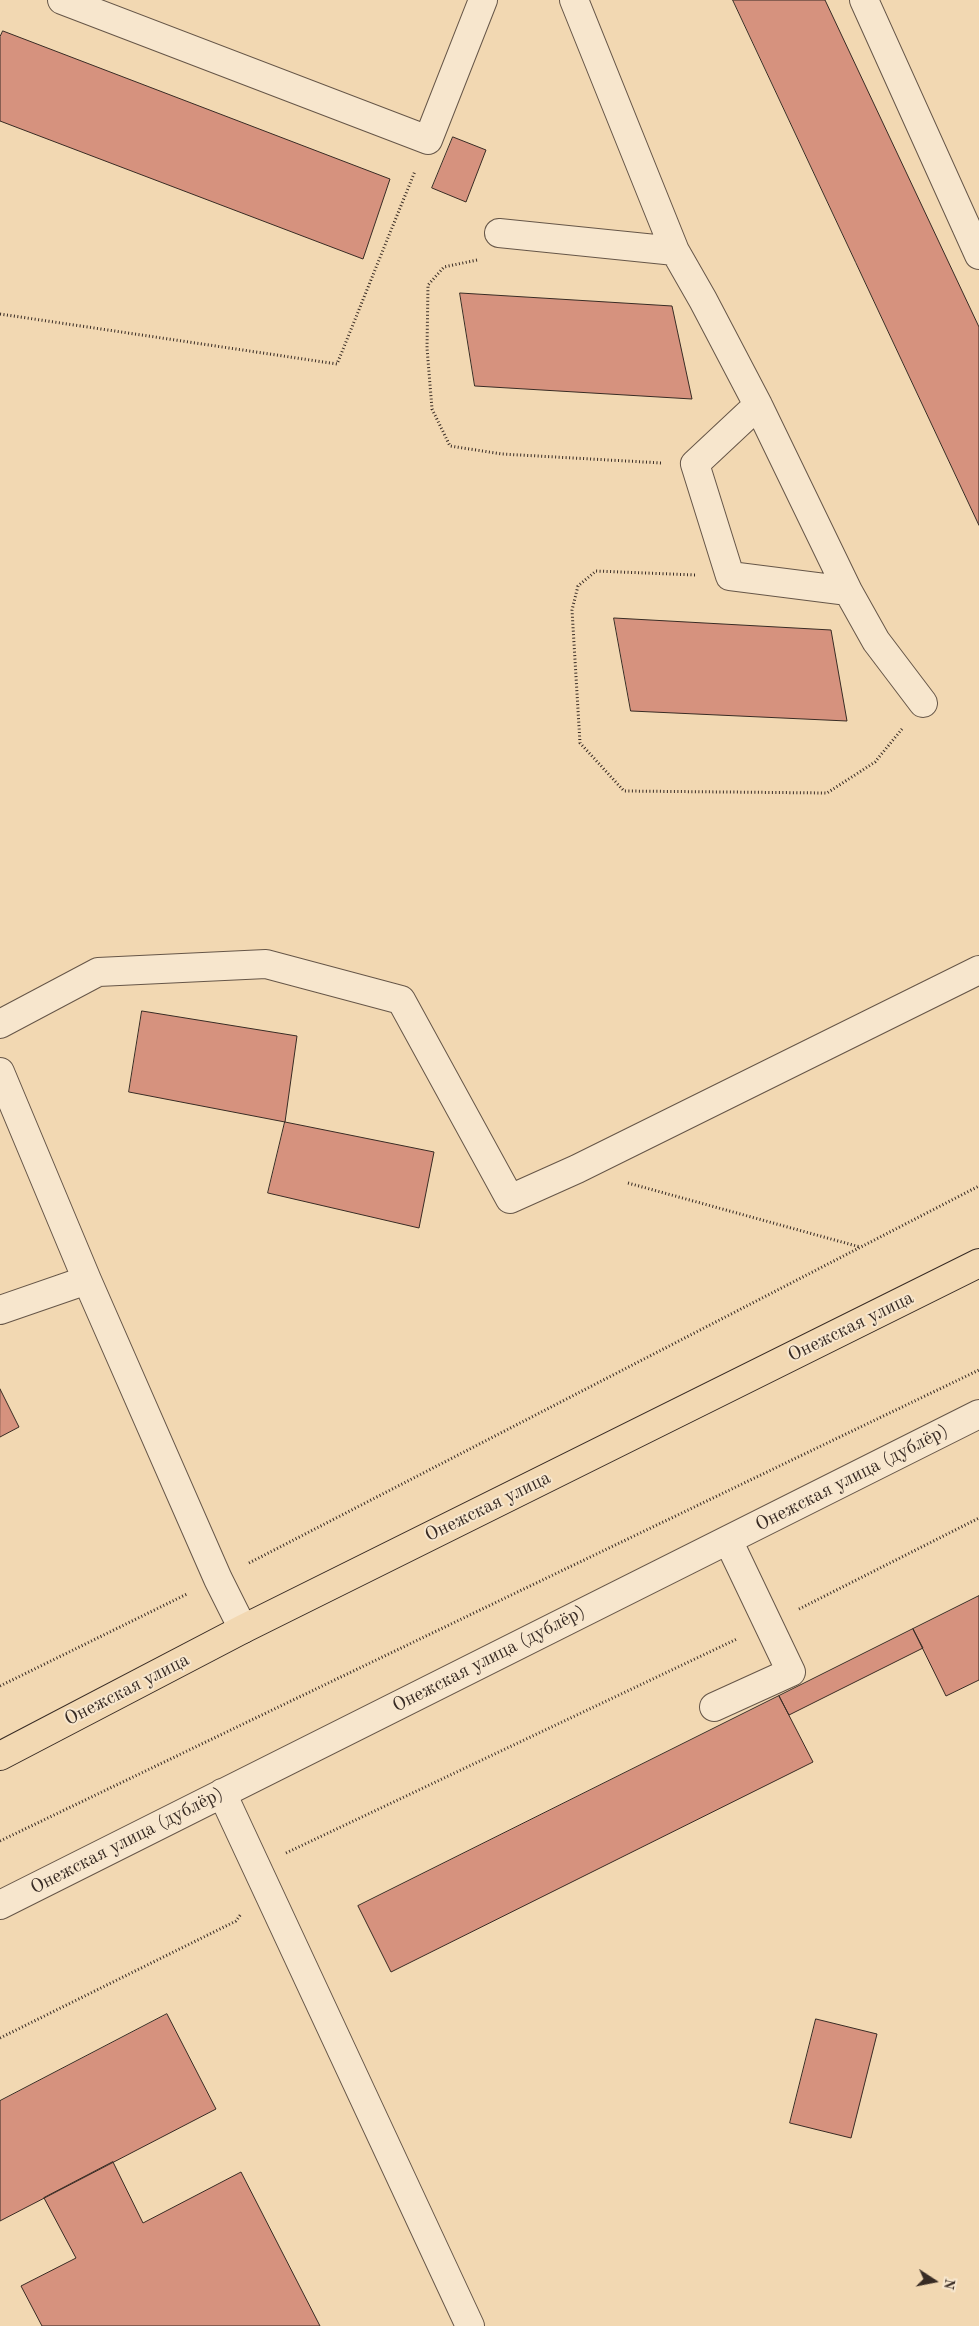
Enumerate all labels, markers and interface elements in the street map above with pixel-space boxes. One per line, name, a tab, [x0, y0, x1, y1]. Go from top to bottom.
street label: Онежская улица	[784, 1287, 918, 1367]
street label: Онежская улица (дублёр)	[752, 1419, 952, 1537]
street label: Онежская улица	[421, 1467, 555, 1547]
street label: Онежская улица (дублёр)	[389, 1600, 589, 1718]
street label: Онежская улица	[61, 1649, 193, 1731]
street label: Онежская улица (дублёр)	[27, 1782, 227, 1900]
north arrow	[909, 2256, 959, 2306]
text: N	[941, 2277, 957, 2290]

